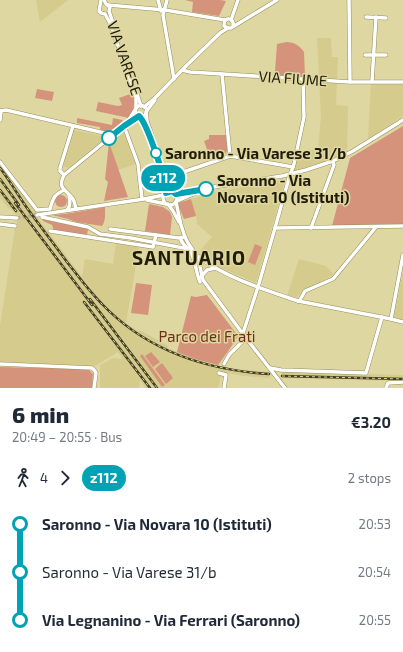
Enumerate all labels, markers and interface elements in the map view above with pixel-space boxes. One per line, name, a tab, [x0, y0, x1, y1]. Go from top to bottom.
street label: VIA VARESE	[104, 18, 146, 98]
street label: VIA FIUME	[258, 67, 328, 89]
unlabelled marker	[101, 130, 117, 146]
place label: Saronno - Via Varese 31/b	[165, 144, 346, 162]
marker: Saronno - Via Varese 31/b	[150, 147, 162, 159]
line badge: z112	[135, 165, 191, 191]
text: z112	[149, 169, 177, 186]
place label: Saronno - Via Novara 10 (Istituti)	[217, 171, 349, 206]
marker: Saronno - Via Novara 10 (Istituti)	[198, 181, 214, 197]
district label: SANTUARIO	[132, 246, 246, 269]
park label: Parco dei Frati	[158, 327, 256, 345]
text: 6 min	[12, 401, 69, 427]
text: €3.20	[351, 413, 391, 431]
text: 20:49 – 20:55 · Bus	[12, 429, 122, 445]
icon: walk	[12, 467, 34, 489]
icon: forward	[54, 467, 76, 489]
text: z112	[90, 469, 118, 486]
text: 4	[40, 470, 48, 486]
text: 2 stops	[348, 470, 391, 486]
text: Saronno - Via Novara 10 (Istituti)	[42, 515, 272, 533]
text: 20:53	[359, 516, 391, 532]
text: Saronno - Via Varese 31/b	[42, 563, 217, 581]
text: 20:54	[358, 564, 391, 580]
text: Via Legnanino - Via Ferrari (Saronno)	[42, 611, 300, 629]
text: 20:55	[359, 612, 391, 628]

